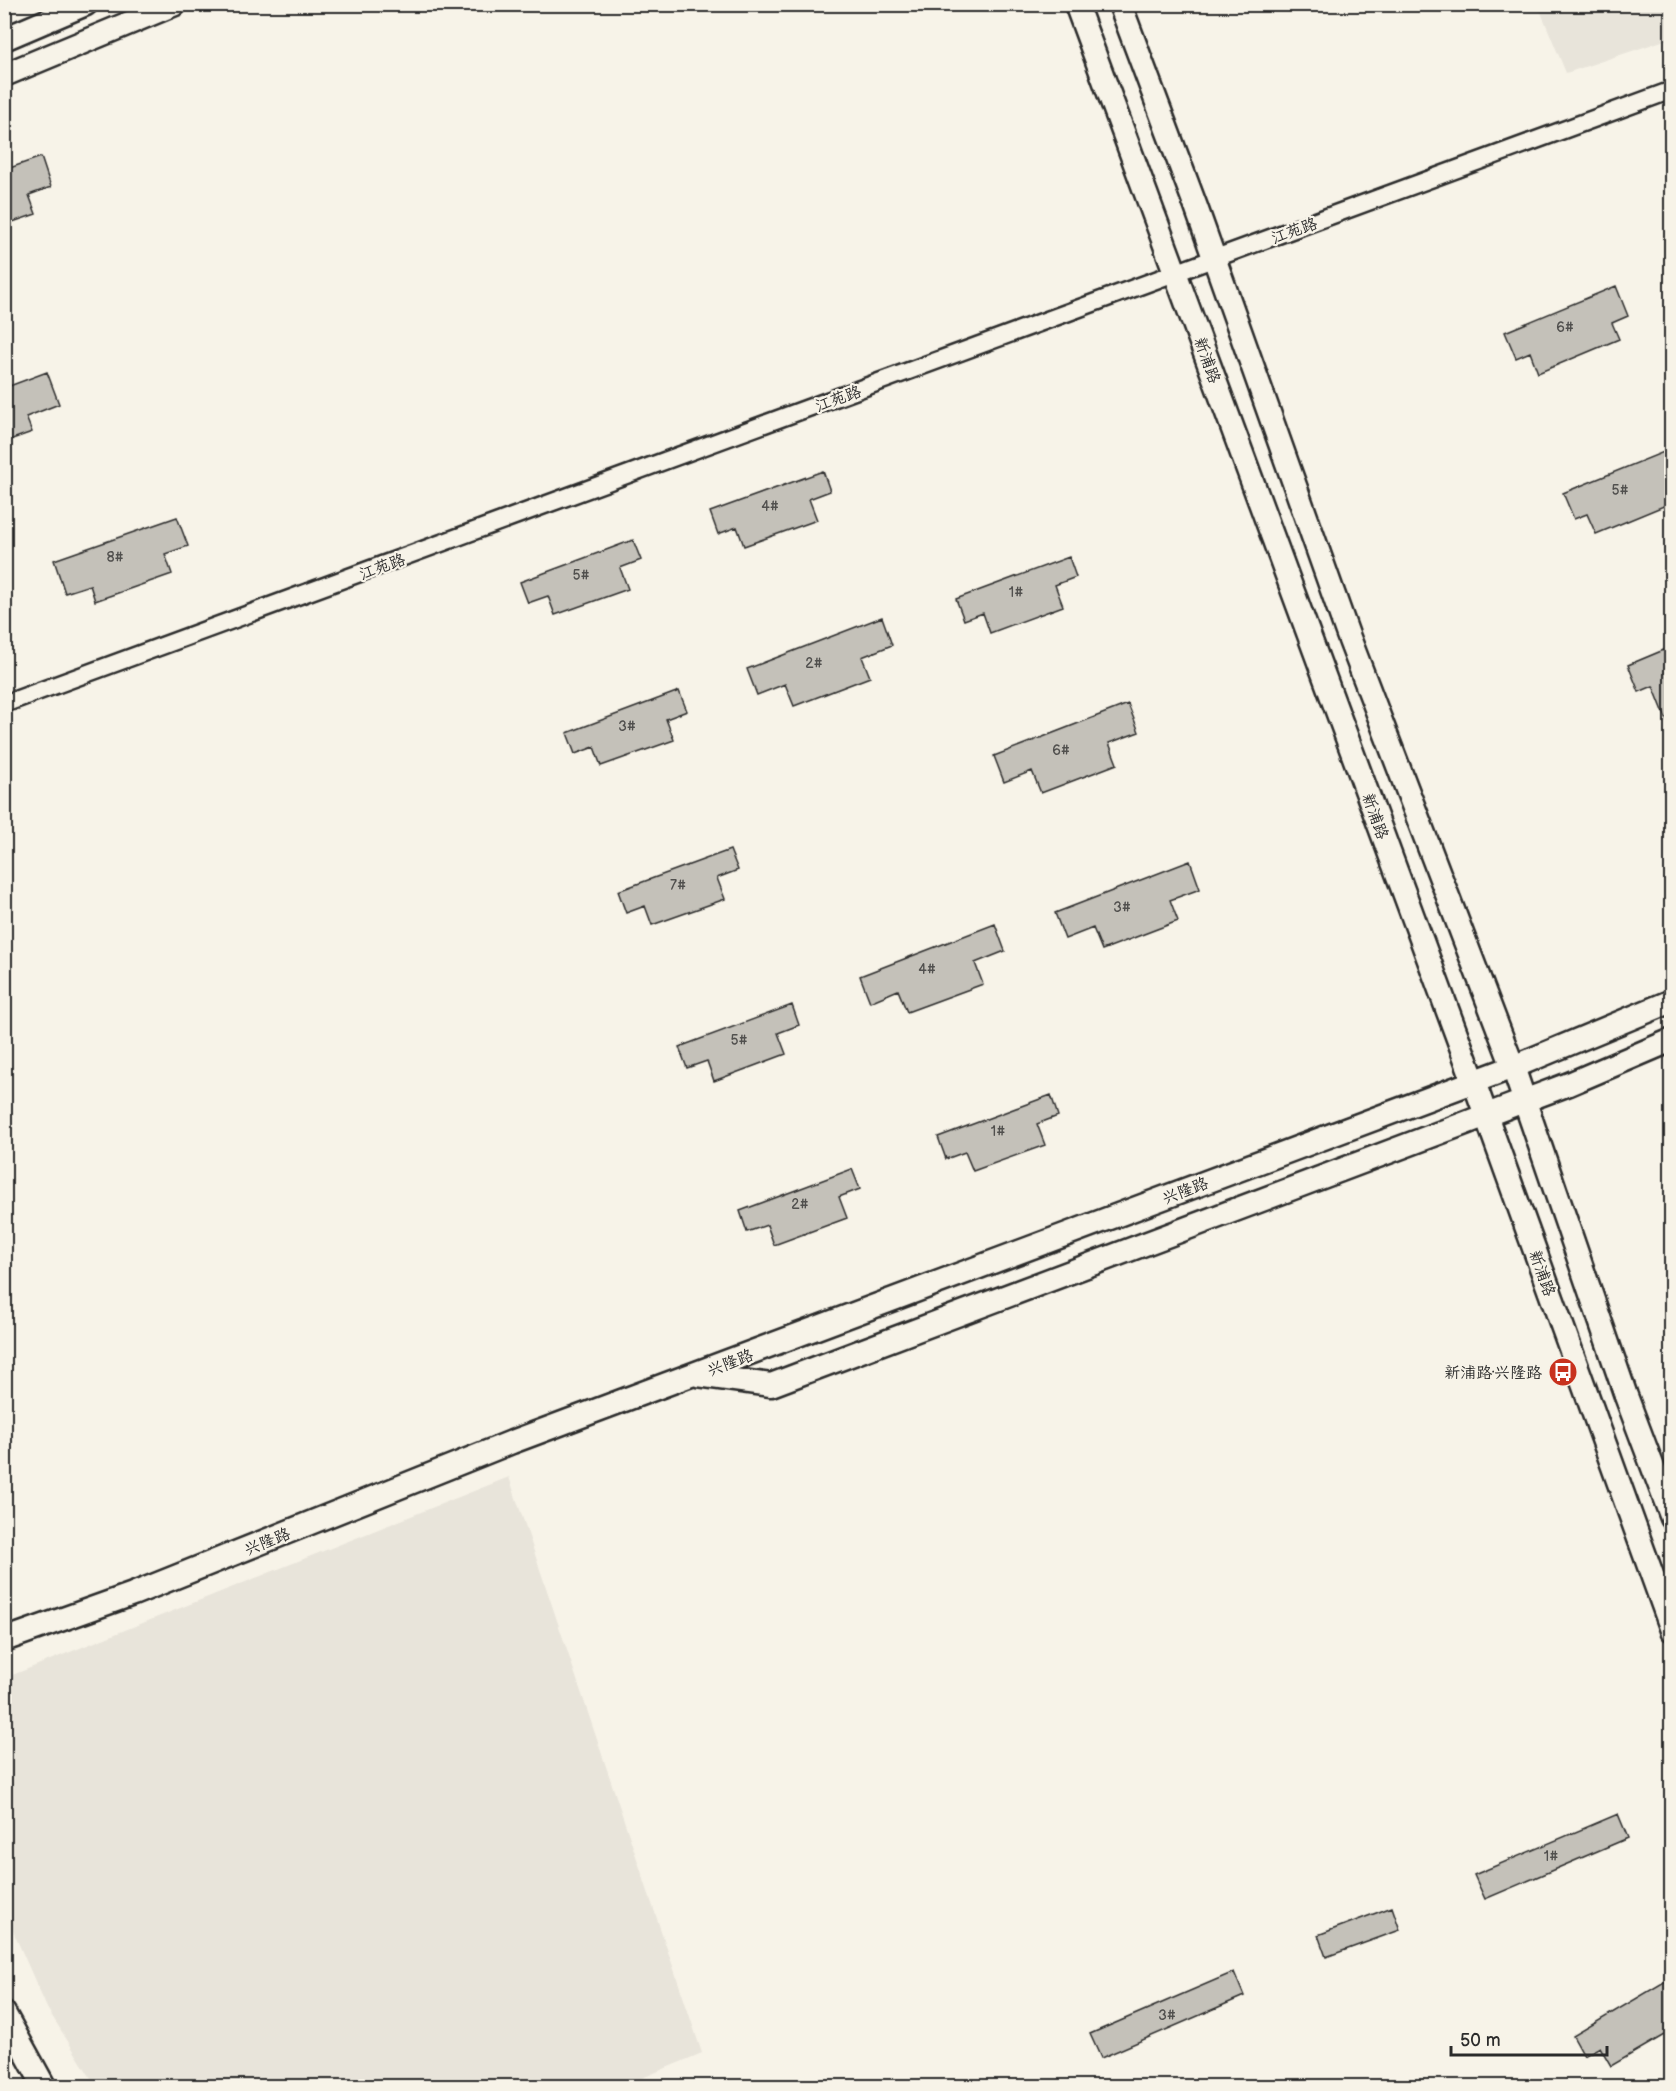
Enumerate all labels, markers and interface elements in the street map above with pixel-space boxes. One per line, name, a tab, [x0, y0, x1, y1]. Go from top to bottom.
street label: 江苑路	[1269, 214, 1320, 249]
house number: 6#	[1556, 319, 1574, 336]
street label: 新浦路	[1189, 335, 1224, 386]
street label: 江苑路	[813, 382, 864, 417]
house number: 5#	[1611, 482, 1629, 499]
house number: 4#	[761, 498, 779, 515]
house number: 8#	[106, 549, 124, 566]
street label: 江苑路	[357, 550, 408, 585]
house number: 5#	[572, 567, 590, 584]
house number: 1#	[1009, 584, 1023, 601]
house number: 2#	[805, 655, 823, 672]
house number: 3#	[618, 718, 636, 735]
house number: 6#	[1052, 742, 1070, 759]
street label: 新浦路	[1357, 791, 1392, 842]
house number: 7#	[670, 877, 686, 894]
house number: 3#	[1113, 899, 1131, 916]
house number: 4#	[918, 961, 936, 978]
house number: 5#	[730, 1032, 748, 1049]
house number: 1#	[991, 1123, 1005, 1140]
street label: 兴隆路	[1160, 1174, 1211, 1209]
house number: 2#	[791, 1196, 809, 1213]
street label: 新浦路	[1524, 1248, 1559, 1299]
street label: 兴隆路	[705, 1346, 756, 1381]
bus stop icon: 新浦路·兴隆路	[1547, 1356, 1579, 1388]
place label: 新浦路·兴隆路	[1444, 1364, 1542, 1383]
street label: 兴隆路	[242, 1525, 293, 1560]
house number: 1#	[1544, 1848, 1558, 1865]
house number: 3#	[1158, 2007, 1176, 2024]
scale bar	[1451, 2019, 1607, 2057]
text: 50 m	[1460, 2030, 1501, 2051]

